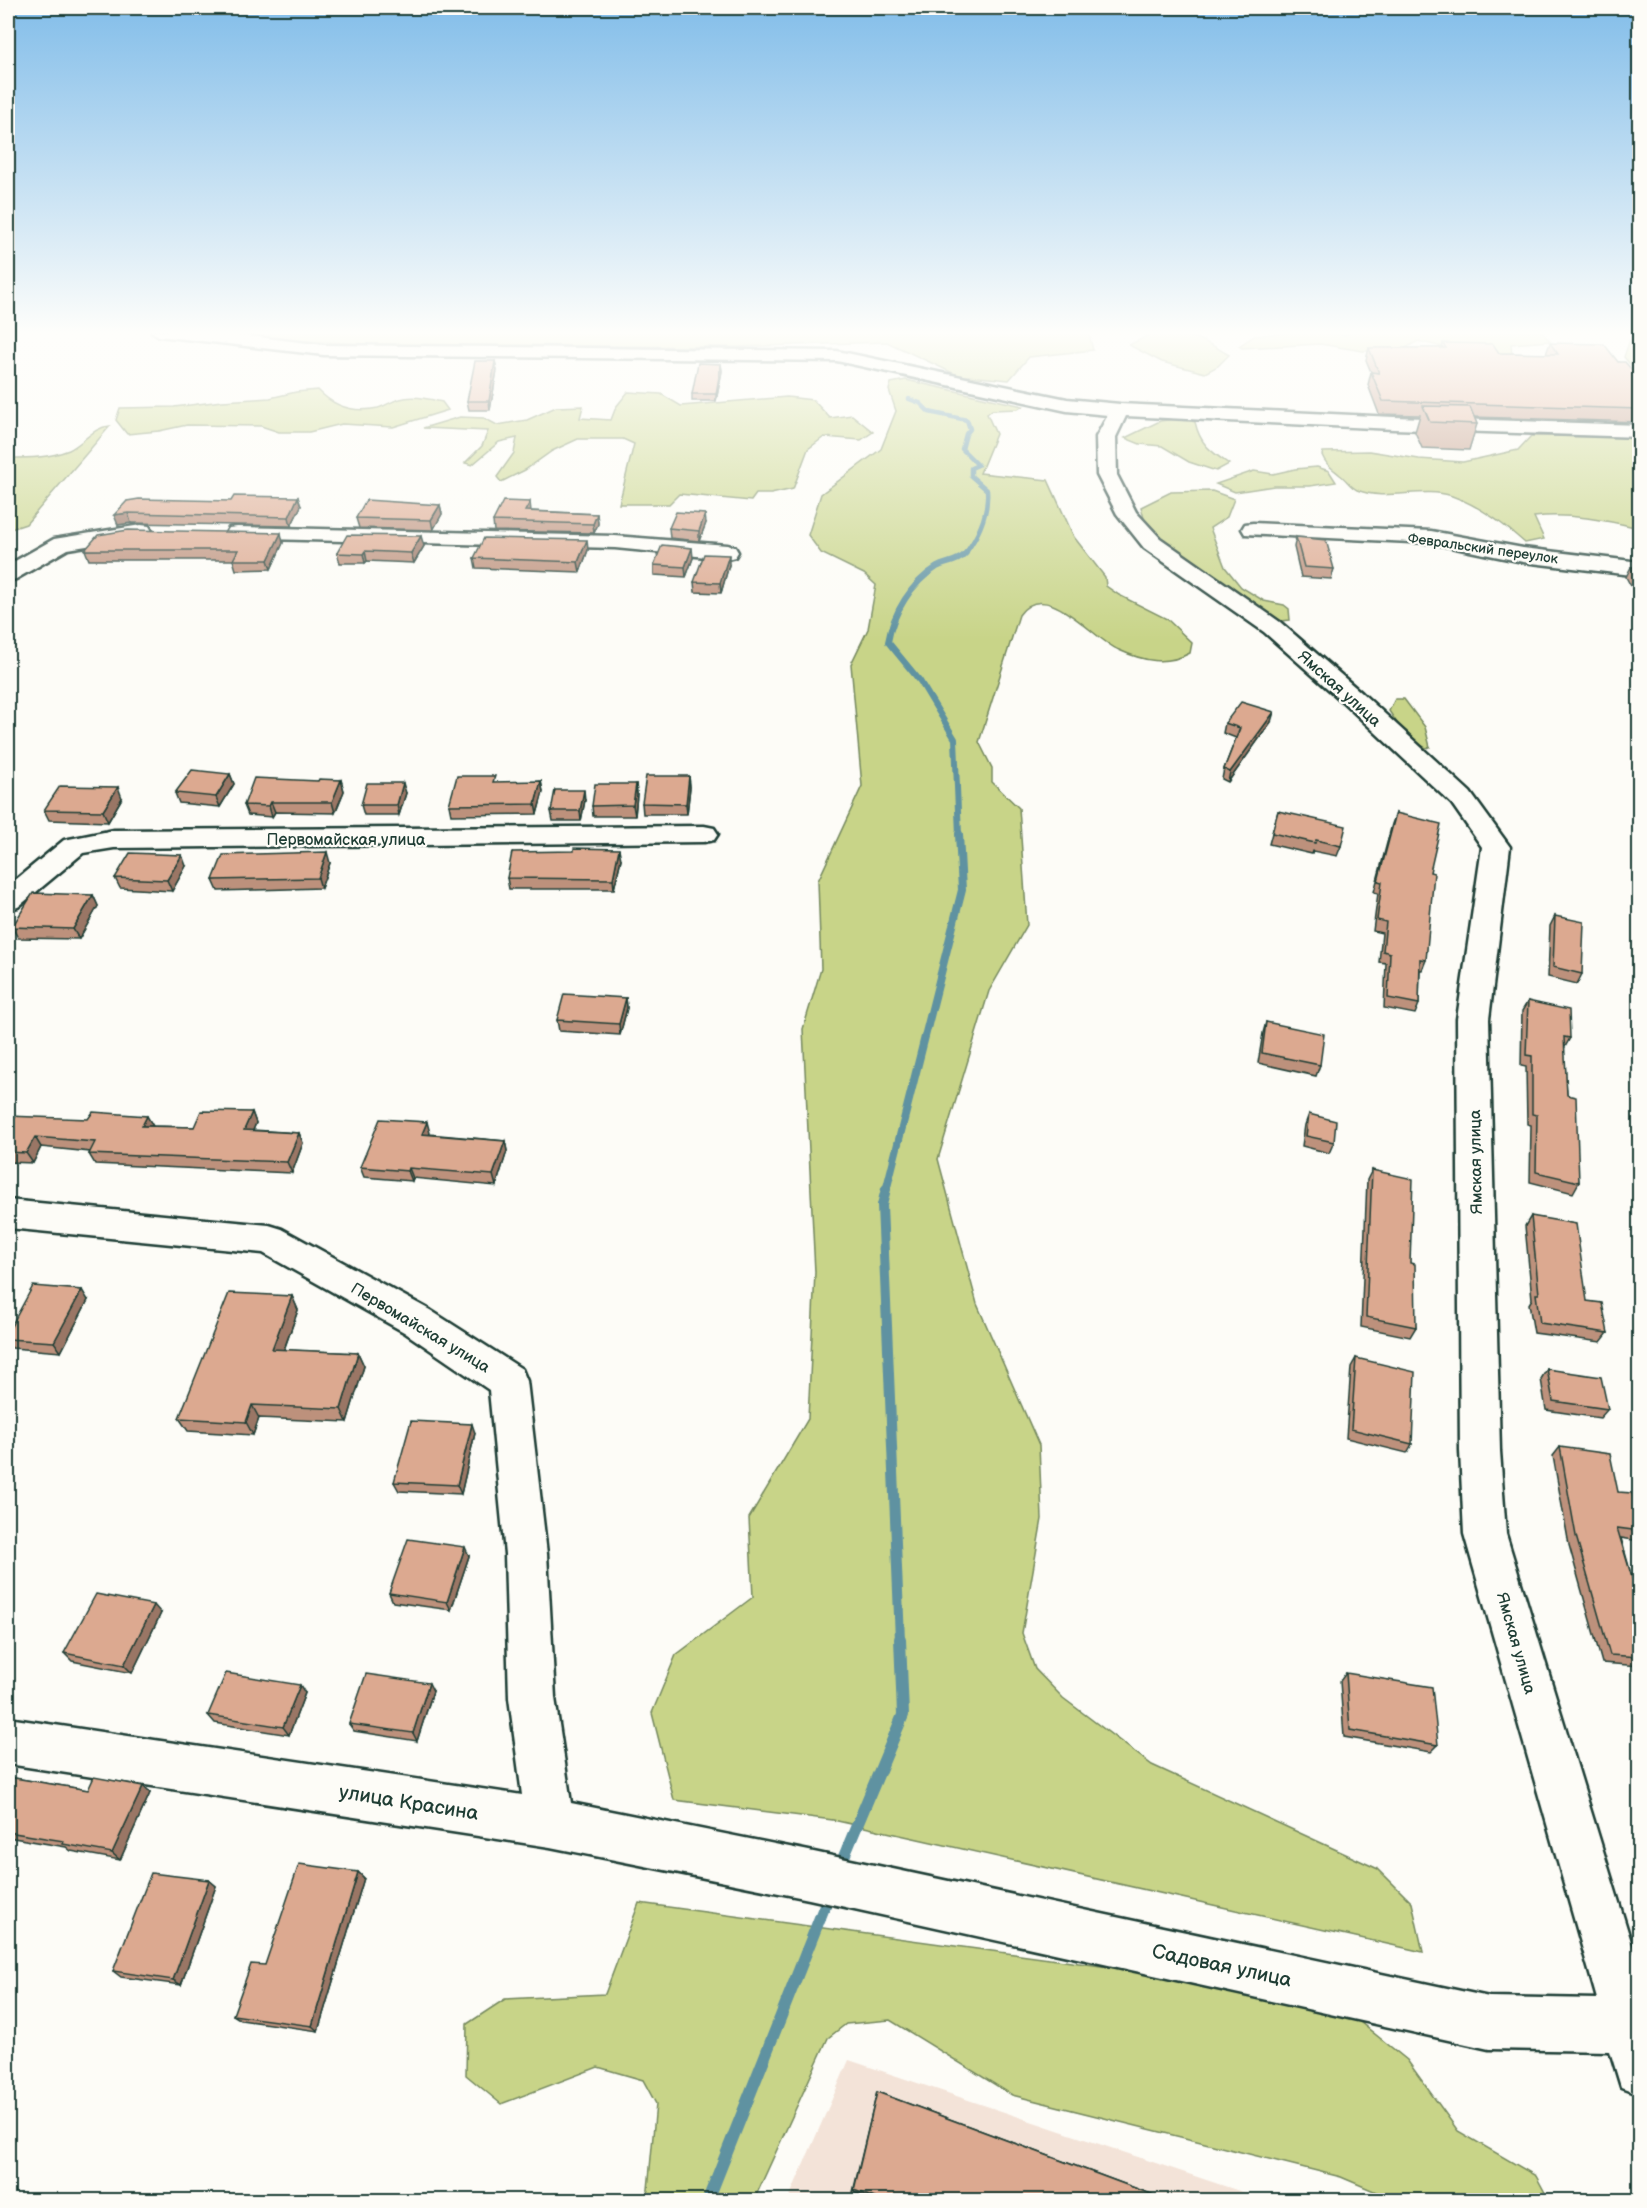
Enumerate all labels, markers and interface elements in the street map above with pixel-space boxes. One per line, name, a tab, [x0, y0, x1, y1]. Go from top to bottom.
street label: Февральский переулок	[1407, 530, 1560, 568]
street label: Ямская улица	[1294, 647, 1385, 732]
street label: Первомайская улица	[267, 831, 426, 850]
street label: Ямская улица	[1466, 1109, 1487, 1215]
street label: Первомайская улица	[347, 1279, 494, 1378]
street label: Ямская улица	[1492, 1590, 1539, 1697]
street label: улица Красина	[337, 1780, 480, 1826]
street label: Садовая улица	[1150, 1939, 1294, 1993]

